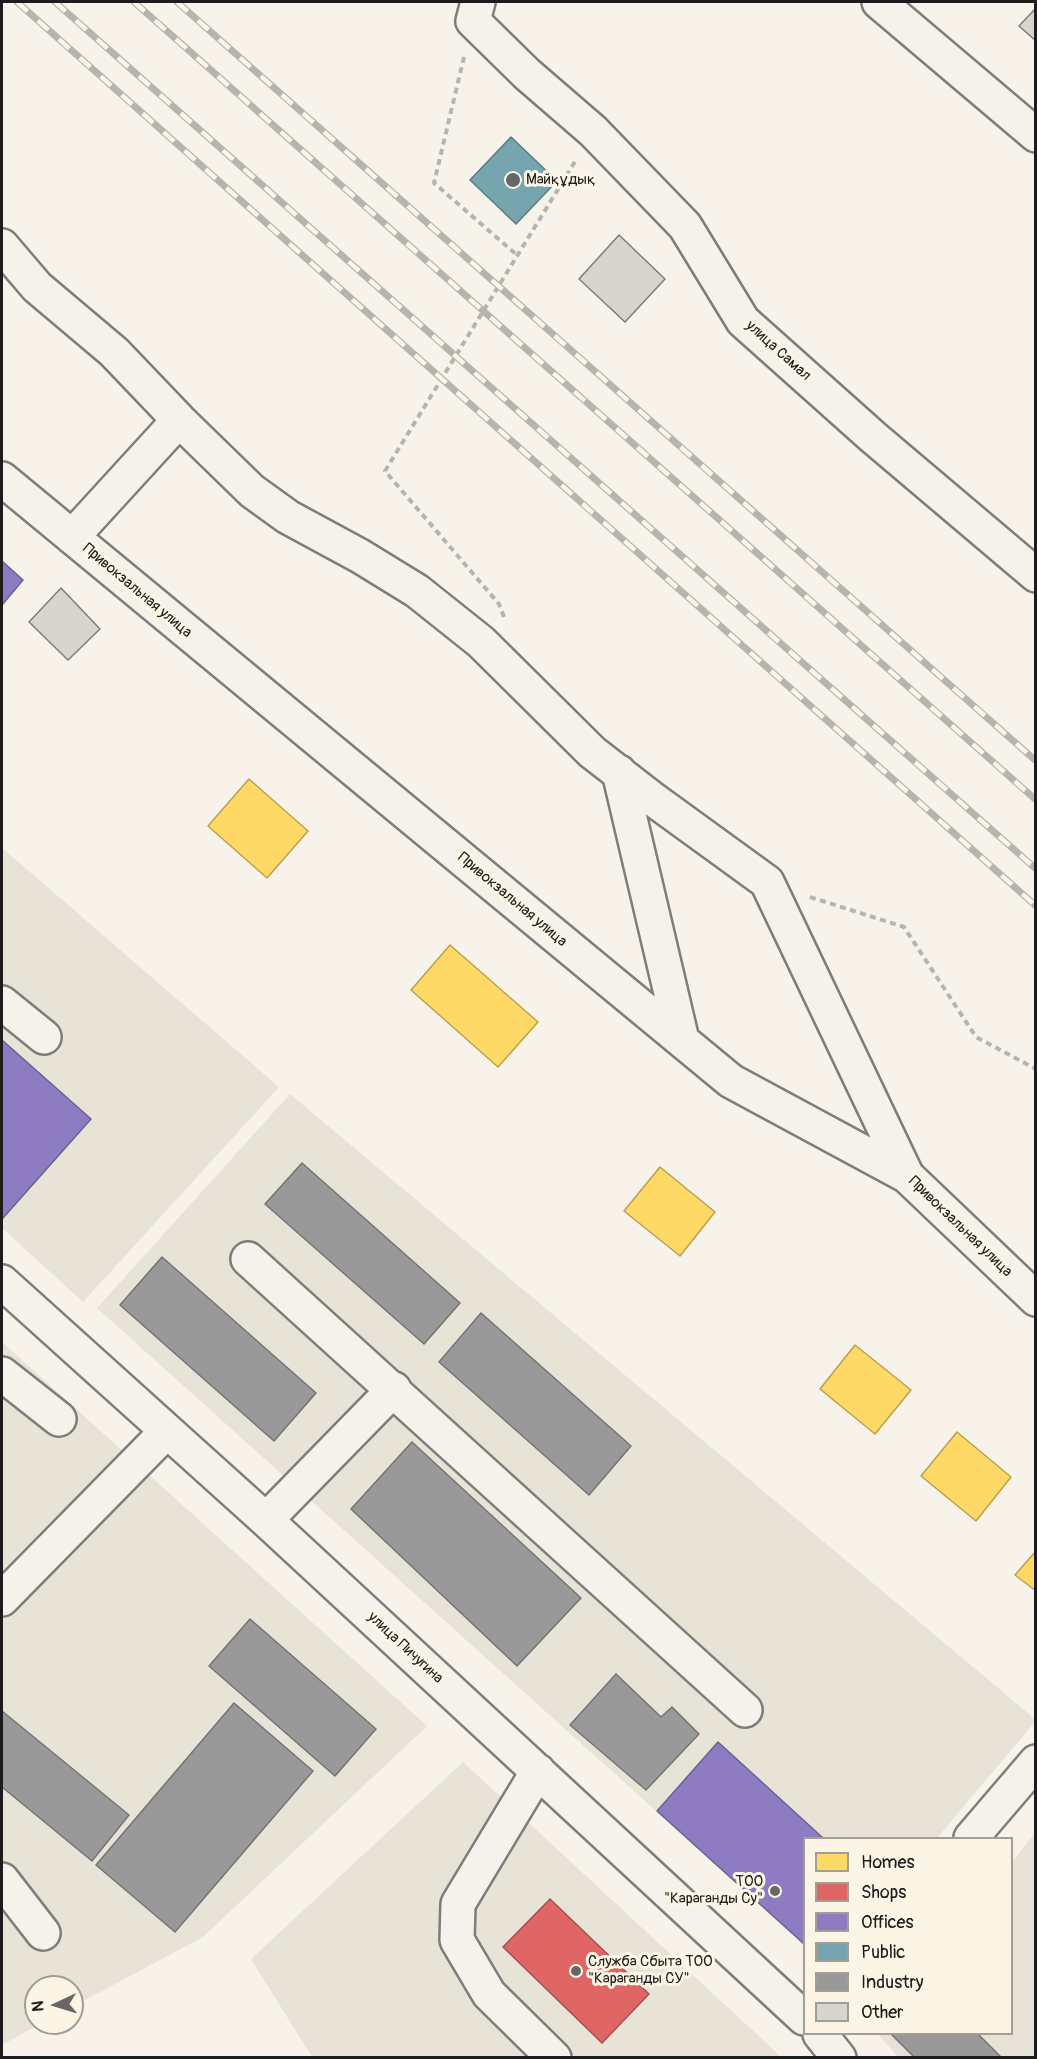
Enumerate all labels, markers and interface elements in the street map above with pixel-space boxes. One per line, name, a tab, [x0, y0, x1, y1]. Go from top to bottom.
marker: Майқұдық	[504, 171, 522, 189]
place label: Майқұдық	[526, 171, 595, 189]
street label: улица Самал	[742, 317, 814, 385]
street label: Привокзальная улица	[79, 540, 195, 642]
street label: Привокзальная улица	[454, 849, 570, 951]
street label: Привокзальная улица	[904, 1173, 1016, 1281]
street label: улица Пичугина	[364, 1609, 446, 1687]
legend	[803, 1837, 1013, 2035]
text: Homes	[861, 1851, 914, 1874]
place label: ТОО "Караганды Су"	[664, 1873, 763, 1908]
text: Shops	[861, 1881, 906, 1904]
marker: ТОО "Караганды Су"	[768, 1884, 782, 1898]
text: Offices	[861, 1911, 913, 1934]
text: Public	[861, 1941, 905, 1964]
place label: Служба Сбыта ТОО "Караганды СУ"	[588, 1953, 713, 1988]
marker: Служба Сбыта ТОО "Караганды СУ"	[569, 1964, 583, 1978]
text: Industry	[861, 1971, 924, 1994]
north arrow	[24, 1975, 84, 2035]
text: N	[28, 2000, 48, 2012]
text: Other	[861, 2001, 903, 2024]

